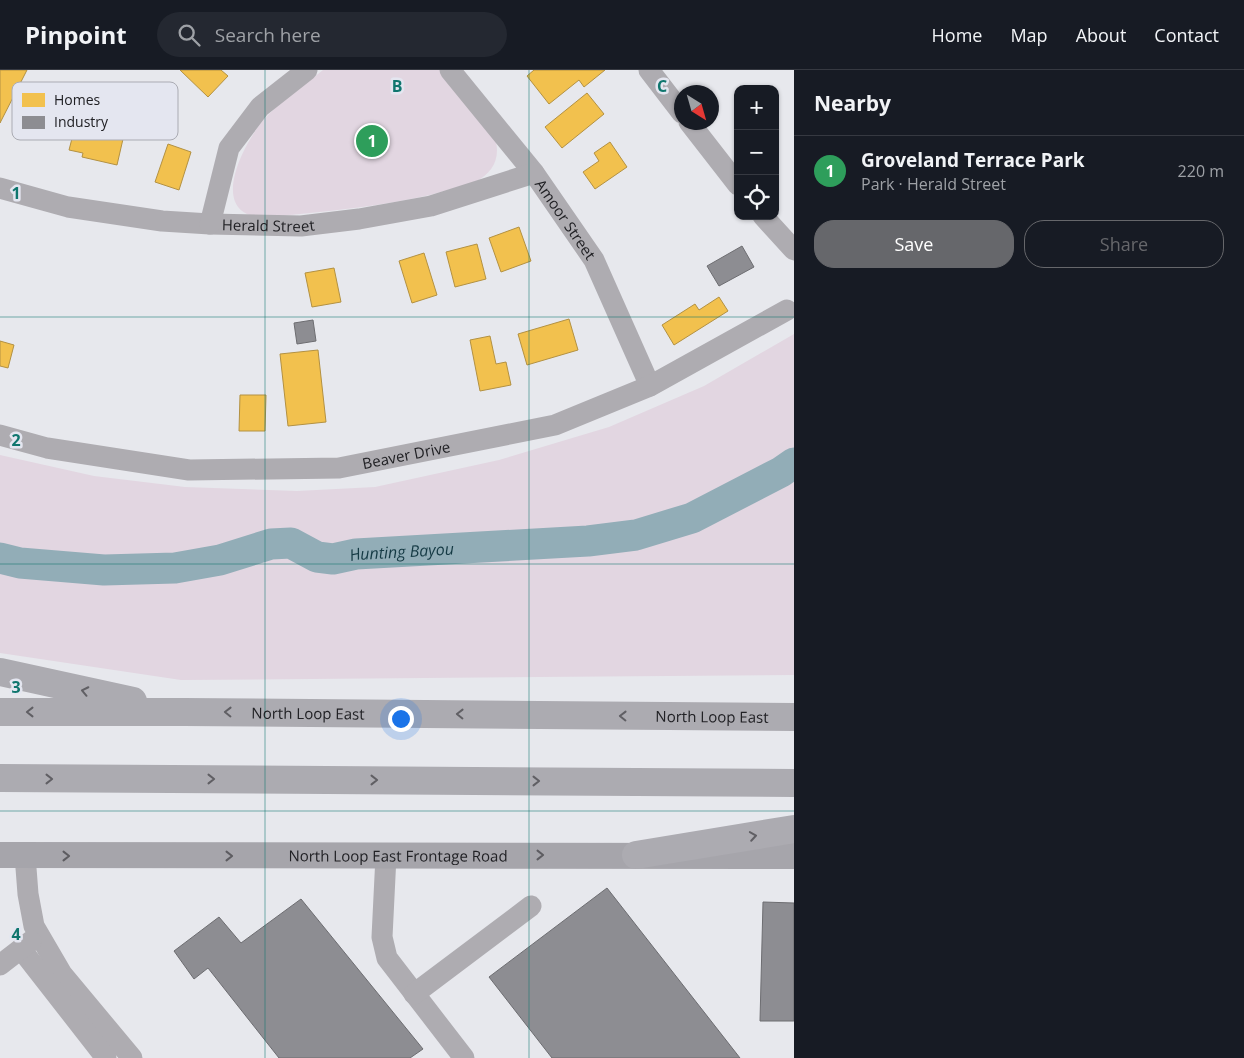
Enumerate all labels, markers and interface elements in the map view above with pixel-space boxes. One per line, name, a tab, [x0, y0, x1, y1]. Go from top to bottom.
search box	[157, 12, 507, 57]
text: Pinpoint	[25, 18, 127, 51]
icon: search	[175, 21, 203, 49]
text: Search here	[215, 22, 321, 48]
text: Home	[932, 23, 982, 47]
text: Map	[1010, 23, 1048, 47]
text: About	[1076, 23, 1126, 47]
text: Contact	[1154, 23, 1219, 47]
text: B	[392, 75, 402, 97]
text: C	[657, 75, 667, 97]
legend	[12, 82, 178, 140]
north arrow	[674, 85, 719, 130]
map controls	[734, 85, 779, 220]
button: +	[734, 85, 779, 130]
text: Nearby	[814, 89, 891, 117]
text: Homes	[54, 90, 101, 109]
text: Industry	[54, 112, 109, 131]
pin: 1	[356, 122, 388, 160]
button: −	[734, 130, 779, 175]
text: Groveland Terrace Park	[861, 147, 1085, 173]
text: 1	[825, 160, 835, 182]
text: 220 m	[1178, 160, 1224, 182]
text: Park · Herald Street	[861, 173, 1006, 195]
street label: Amoor Street	[531, 175, 601, 263]
button: locate	[734, 175, 779, 220]
text: 1	[11, 182, 21, 204]
street label: Herald Street	[222, 214, 316, 236]
button: Save	[814, 220, 1014, 268]
button: Share	[1024, 220, 1224, 268]
text: 2	[11, 429, 21, 451]
street label: Beaver Drive	[360, 436, 452, 473]
water label: Hunting Bayou	[347, 538, 454, 566]
text: 3	[11, 676, 21, 698]
one-way arrow	[80, 686, 89, 696]
street label: North Loop East	[251, 703, 365, 723]
your location	[388, 706, 414, 732]
street label: North Loop East	[655, 706, 769, 727]
one-way arrow	[26, 707, 34, 717]
one-way arrow	[224, 707, 232, 717]
one-way arrow	[456, 709, 464, 719]
one-way arrow	[619, 711, 626, 721]
one-way arrow	[45, 773, 53, 784]
one-way arrow	[208, 774, 215, 784]
one-way arrow	[370, 775, 378, 785]
one-way arrow	[532, 776, 540, 786]
one-way arrow	[750, 831, 758, 842]
street label: North Loop East Frontage Road	[288, 845, 508, 866]
one-way arrow	[62, 850, 70, 861]
one-way arrow	[536, 850, 544, 860]
one-way arrow	[225, 851, 233, 861]
text: 4	[11, 923, 21, 945]

